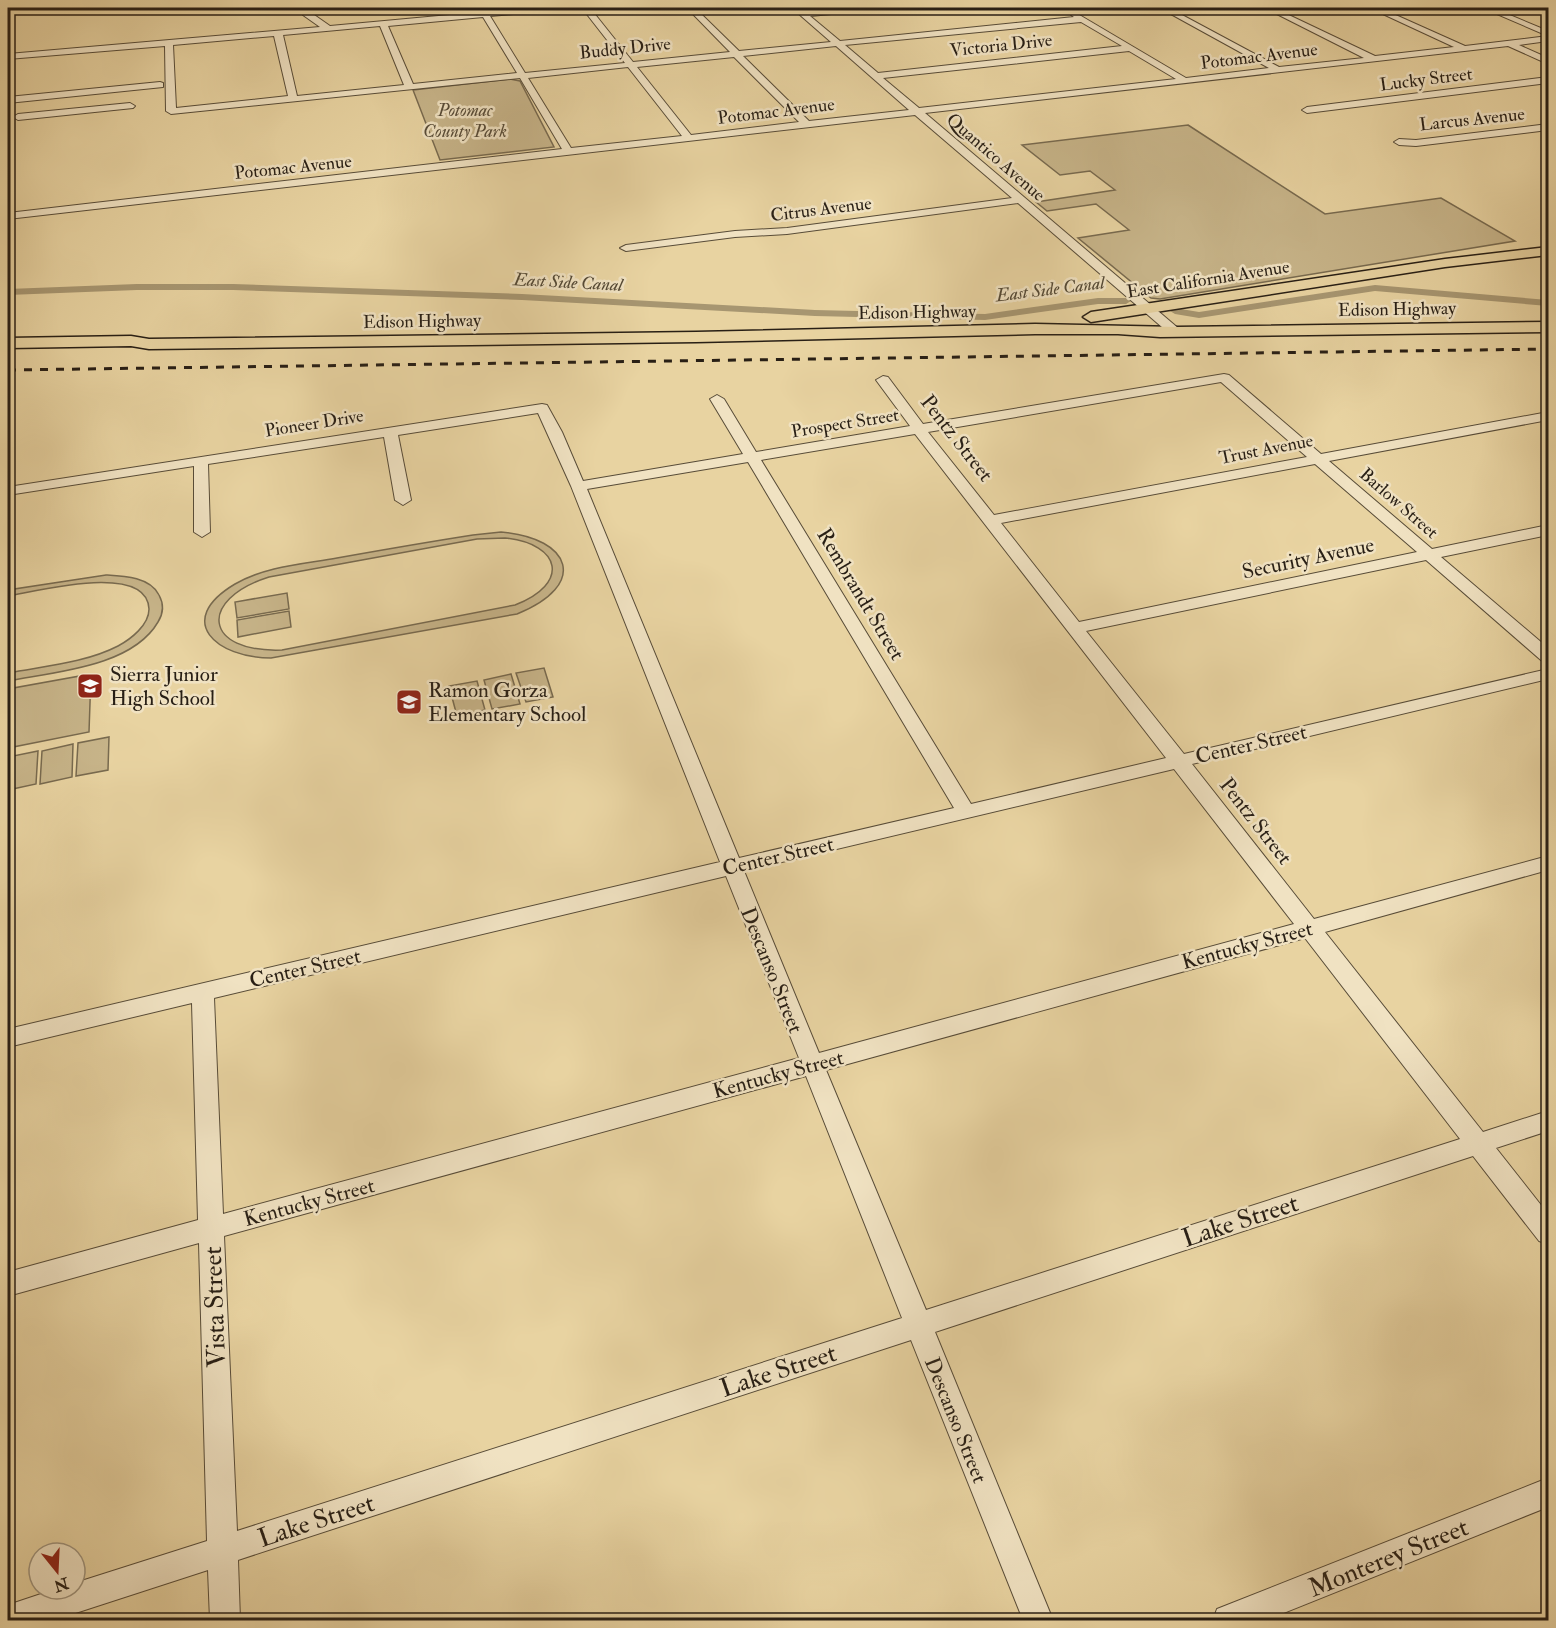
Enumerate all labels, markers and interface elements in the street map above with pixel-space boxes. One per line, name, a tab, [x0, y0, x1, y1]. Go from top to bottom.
street label: Victoria Drive	[949, 29, 1054, 62]
street label: Buddy Drive	[578, 32, 672, 65]
street label: Potomac Avenue	[1199, 38, 1319, 75]
street label: Lucky Street	[1378, 62, 1474, 97]
street label: Potomac Avenue	[716, 93, 836, 130]
park label: Potomac County Park	[423, 99, 507, 143]
street label: Larcus Avenue	[1418, 102, 1526, 136]
street label: Quantico Avenue	[942, 108, 1050, 207]
street label: Potomac Avenue	[233, 150, 353, 185]
street label: Citrus Avenue	[769, 192, 873, 227]
street label: East California Avenue	[1125, 255, 1292, 304]
water label: East Side Canal	[512, 268, 625, 297]
water label: East Side Canal	[993, 271, 1107, 308]
street label: Edison Highway	[1338, 297, 1457, 322]
street label: Edison Highway	[858, 300, 977, 325]
street label: Edison Highway	[363, 309, 482, 334]
street label: Pentz Street	[914, 389, 999, 487]
street label: Pioneer Drive	[263, 404, 366, 443]
street label: Prospect Street	[790, 404, 901, 443]
street label: Trust Avenue	[1217, 429, 1316, 470]
street label: Barlow Street	[1354, 463, 1443, 544]
street label: Rembrandt Street	[811, 523, 911, 665]
street label: Security Avenue	[1240, 531, 1377, 586]
place label: Sierra Junior High School	[110, 661, 218, 712]
school or university icon: Sierra Junior High School	[75, 671, 105, 701]
place label: Ramon Gorza Elementary School	[428, 677, 587, 728]
school or university icon: Ramon Gorza Elementary School	[394, 687, 424, 717]
street label: Center Street	[1193, 719, 1310, 770]
street label: Pentz Street	[1213, 772, 1298, 870]
street label: Center Street	[720, 831, 837, 882]
street label: Descanso Street	[734, 903, 809, 1037]
street label: Kentucky Street	[1179, 915, 1316, 976]
street label: Center Street	[247, 943, 364, 994]
street label: Kentucky Street	[710, 1044, 847, 1105]
street label: Kentucky Street	[241, 1172, 378, 1233]
street label: Lake Street	[1178, 1187, 1303, 1255]
street label: Vista Street	[197, 1246, 233, 1368]
street label: Lake Street	[716, 1337, 841, 1405]
street label: Descanso Street	[918, 1353, 993, 1487]
street label: Lake Street	[254, 1487, 379, 1555]
street label: Monterey Street	[1304, 1511, 1473, 1605]
north arrow	[27, 1541, 87, 1601]
text: N	[51, 1572, 72, 1596]

